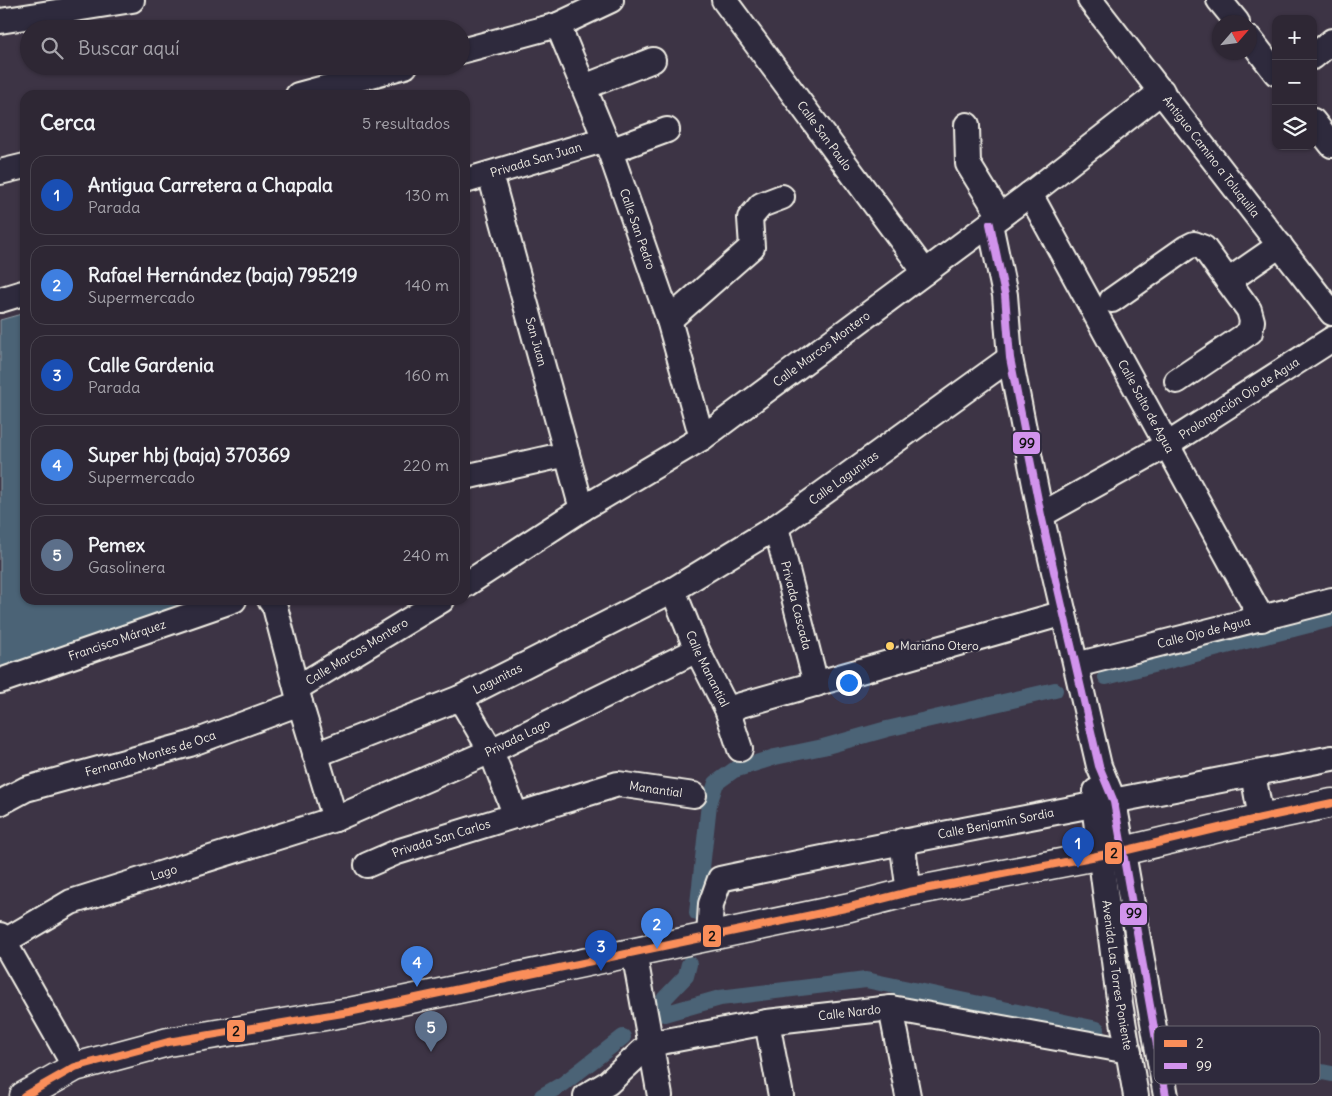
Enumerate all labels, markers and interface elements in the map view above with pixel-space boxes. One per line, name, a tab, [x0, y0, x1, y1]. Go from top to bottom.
north arrow	[1212, 15, 1257, 60]
map controls	[1272, 15, 1317, 150]
button: +	[1272, 15, 1317, 60]
search box	[20, 20, 470, 75]
icon: search	[38, 34, 66, 62]
text: Buscar aquí	[78, 36, 179, 60]
button: −	[1272, 60, 1317, 105]
street label: Antiguo Camino a Toluquilla	[1160, 93, 1263, 220]
street label: Calle San Paulo	[794, 98, 856, 174]
button: layers	[1272, 105, 1317, 150]
text: Cerca	[40, 109, 95, 136]
text: 5 resultados	[362, 113, 450, 133]
street label: Privada San Juan	[488, 139, 583, 180]
text: Antigua Carretera a Chapala	[88, 173, 333, 197]
text: 1	[54, 185, 60, 205]
text: 130 m	[405, 185, 449, 205]
street label: Calle San Pedro	[617, 186, 659, 272]
text: Parada	[88, 197, 140, 217]
text: Rafael Hernández (baja) 795219	[88, 263, 358, 287]
text: 2	[53, 275, 61, 295]
text: 140 m	[405, 275, 449, 295]
text: Supermercado	[88, 287, 195, 307]
street label: Calle Marcos Montero	[770, 308, 873, 390]
street label: San Juan	[523, 315, 550, 368]
text: Calle Gardenia	[88, 353, 214, 377]
street label: Prolongación Ojo de Agua	[1176, 354, 1302, 442]
street label: Calle Salto de Agua	[1115, 357, 1178, 455]
text: 3	[52, 365, 62, 385]
text: 160 m	[405, 365, 449, 385]
text: Parada	[88, 377, 140, 397]
line badge: 99	[1012, 431, 1041, 455]
text: 99	[1019, 434, 1035, 452]
text: Super hbj (baja) 370369	[88, 443, 290, 467]
street label: Calle Lagunitas	[806, 447, 881, 508]
text: 4	[52, 455, 62, 475]
text: 220 m	[403, 455, 449, 475]
text: Supermercado	[88, 467, 195, 487]
text: Pemex	[88, 533, 145, 557]
text: 5	[52, 545, 62, 565]
text: 240 m	[403, 545, 449, 565]
text: Gasolinera	[88, 557, 166, 577]
street label: Privada Cascada	[778, 559, 815, 651]
street label: Calle Ojo de Agua	[1156, 613, 1252, 651]
street label: Calle Marcos Montero	[303, 614, 411, 688]
street label: Francisco Márquez	[66, 616, 168, 664]
street label: Calle Manantial	[683, 628, 733, 709]
place label: Mariano Otero	[900, 638, 979, 653]
marker: Mariano Otero	[884, 640, 896, 652]
street label: Lagunitas	[470, 660, 524, 697]
your location	[836, 670, 862, 696]
street label: Privada Lago	[482, 715, 553, 760]
street label: Fernando Montes de Oca	[83, 727, 218, 779]
street label: Manantial	[628, 778, 683, 800]
street label: Calle Benjamín Sordia	[936, 804, 1055, 842]
street label: Privada San Carlos	[389, 816, 492, 860]
pin: 1	[1062, 827, 1094, 868]
line badge: 2	[1104, 841, 1123, 865]
text: 2	[1110, 844, 1118, 862]
street label: Lago	[149, 861, 179, 883]
street label: Avenida Las Torres Poniente	[1099, 899, 1136, 1051]
line badge: 99	[1119, 902, 1148, 926]
text: 99	[1126, 904, 1142, 922]
pin: 2	[641, 908, 673, 949]
line badge: 2	[702, 924, 722, 948]
text: 2	[708, 927, 716, 945]
pin: 3	[585, 930, 617, 971]
pin: 4	[401, 946, 433, 987]
street label: Calle Nardo	[817, 1001, 882, 1023]
pin: 5	[415, 1011, 447, 1052]
line badge: 2	[226, 1019, 246, 1043]
text: 2	[232, 1022, 240, 1040]
legend	[1154, 1026, 1320, 1084]
text: 2	[1196, 1034, 1204, 1052]
text: 99	[1196, 1057, 1212, 1075]

